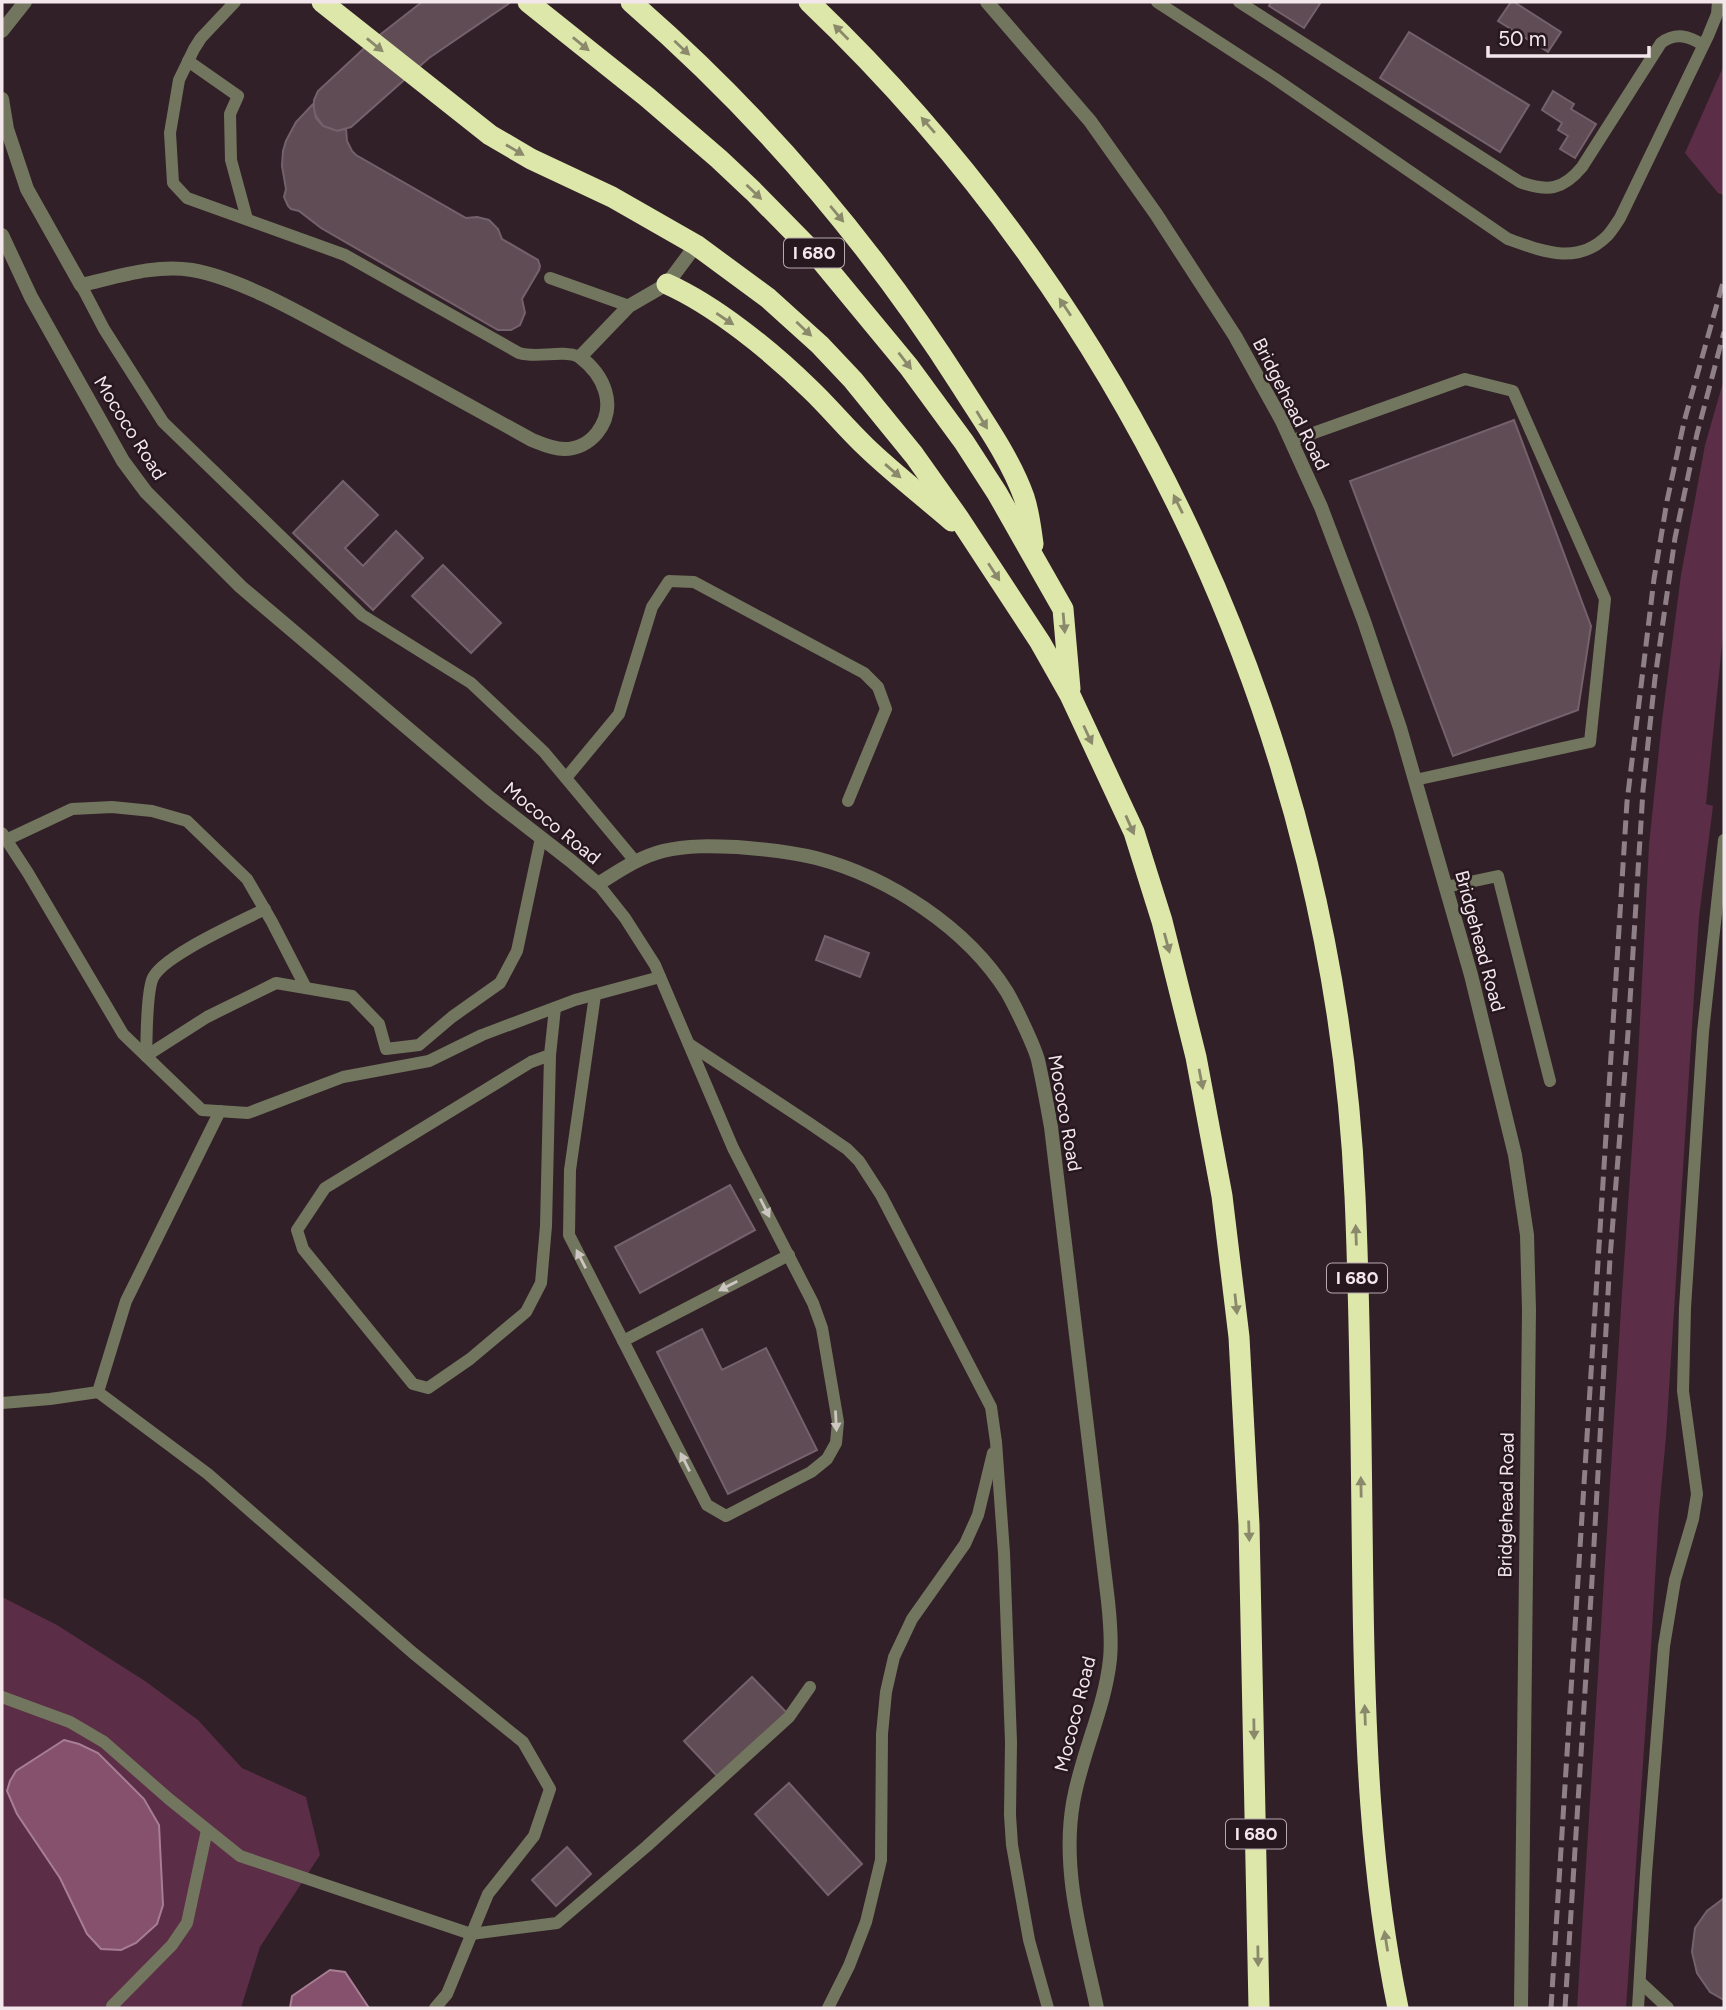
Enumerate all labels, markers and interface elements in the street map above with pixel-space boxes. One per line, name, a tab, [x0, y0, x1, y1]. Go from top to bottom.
scale bar	[1488, 14, 1649, 58]
one-way arrow	[833, 25, 850, 41]
text: 50 m	[1498, 26, 1547, 51]
one-way arrow	[366, 37, 384, 51]
one-way arrow	[572, 37, 590, 51]
one-way arrow	[673, 39, 690, 55]
one-way arrow	[921, 117, 936, 134]
one-way arrow	[505, 144, 524, 156]
one-way arrow	[745, 183, 762, 199]
one-way arrow	[829, 206, 844, 223]
road number: I 680	[784, 239, 844, 268]
one-way arrow	[1059, 297, 1072, 316]
one-way arrow	[715, 312, 734, 325]
one-way arrow	[795, 321, 812, 337]
street label: Bridgehead Road	[1248, 334, 1334, 474]
one-way arrow	[898, 352, 913, 370]
street label: Mococo Road	[89, 372, 171, 484]
one-way arrow	[976, 410, 988, 429]
one-way arrow	[885, 463, 902, 478]
one-way arrow	[1172, 494, 1184, 514]
one-way arrow	[987, 563, 1001, 581]
one-way arrow	[1059, 612, 1070, 634]
one-way arrow	[1082, 725, 1094, 745]
street label: Mococo Road	[499, 777, 605, 869]
one-way arrow	[1124, 815, 1136, 835]
street label: Bridgehead Road	[1450, 868, 1510, 1014]
one-way arrow	[1163, 932, 1173, 953]
street label: Mococo Road	[1043, 1053, 1087, 1173]
one-way arrow	[1195, 1068, 1206, 1090]
one-way arrow	[759, 1198, 770, 1218]
one-way arrow	[1351, 1224, 1362, 1246]
one-way arrow	[576, 1249, 587, 1269]
road number: I 680	[1327, 1264, 1387, 1293]
one-way arrow	[718, 1281, 738, 1292]
one-way arrow	[1230, 1293, 1241, 1315]
one-way arrow	[831, 1410, 842, 1432]
street label: Bridgehead Road	[1493, 1432, 1519, 1578]
one-way arrow	[679, 1452, 690, 1472]
one-way arrow	[1355, 1476, 1367, 1498]
one-way arrow	[1244, 1520, 1255, 1542]
street label: Mococo Road	[1050, 1654, 1100, 1774]
one-way arrow	[1360, 1703, 1371, 1725]
one-way arrow	[1248, 1718, 1260, 1740]
road number: I 680	[1226, 1820, 1286, 1848]
one-way arrow	[1380, 1930, 1391, 1952]
one-way arrow	[1252, 1945, 1263, 1967]

